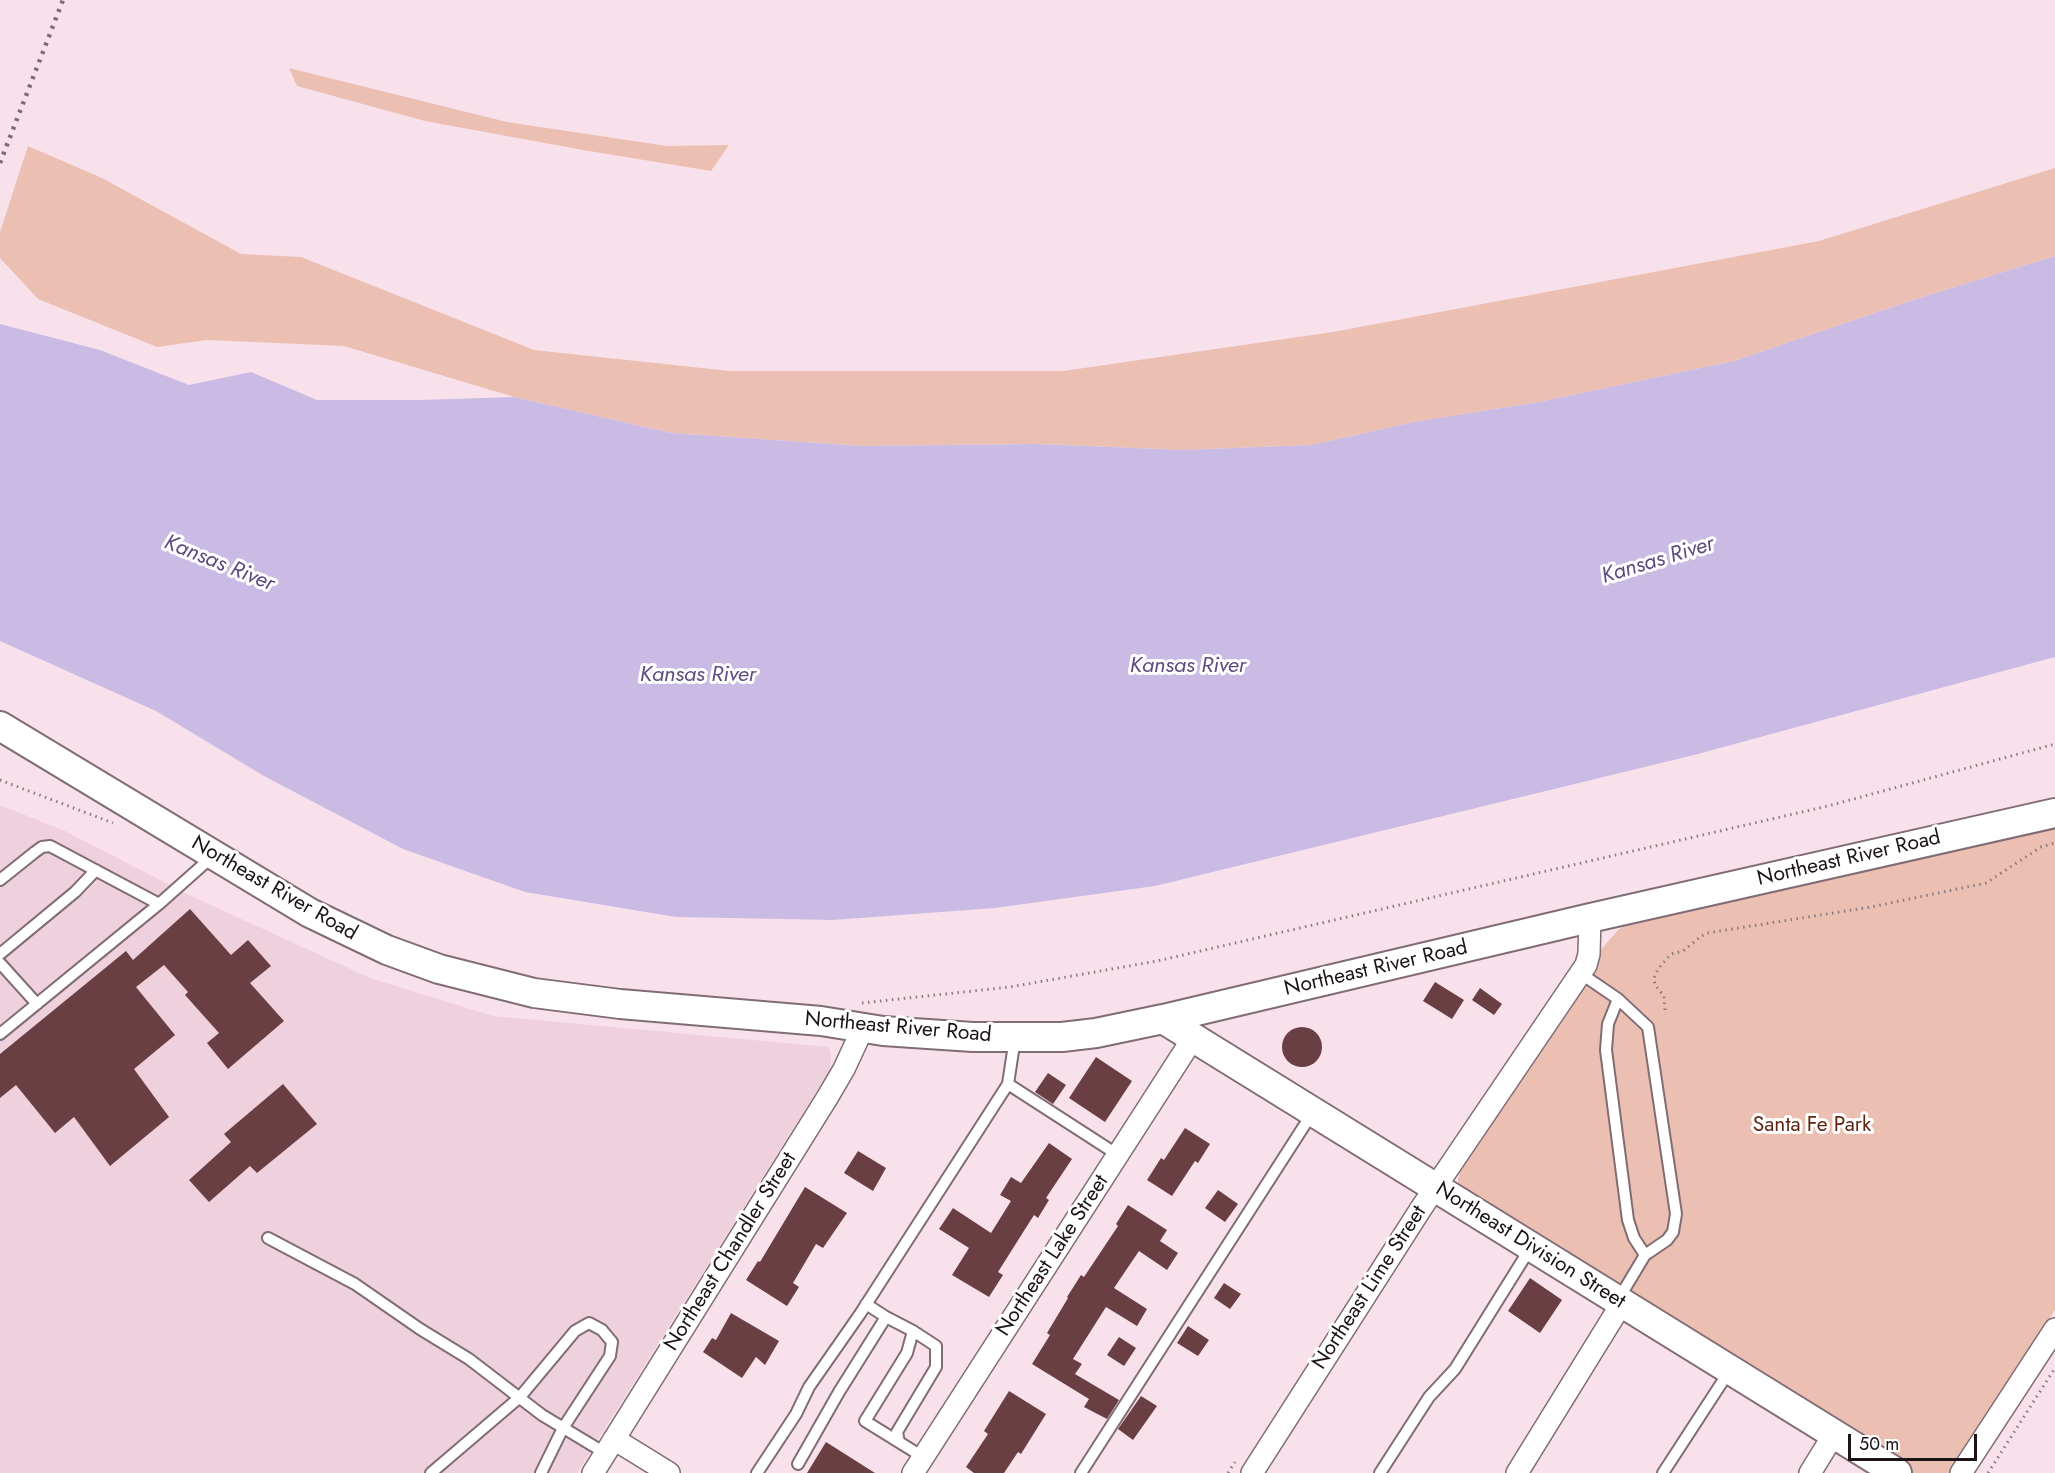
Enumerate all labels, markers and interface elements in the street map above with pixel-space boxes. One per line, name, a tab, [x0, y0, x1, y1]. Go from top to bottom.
water label: Kansas River	[160, 530, 278, 598]
water label: Kansas River	[1599, 531, 1717, 591]
water label: Kansas River	[1130, 654, 1246, 680]
water label: Kansas River	[640, 663, 756, 689]
street label: Northeast River Road	[1755, 826, 1943, 892]
street label: Northeast River Road	[187, 831, 361, 947]
street label: Northeast River Road	[1282, 936, 1470, 1002]
street label: Northeast River Road	[804, 1007, 992, 1049]
park label: Santa Fe Park	[1753, 1113, 1871, 1139]
street label: Northeast Chandler Street	[660, 1148, 802, 1356]
street label: Northeast Lake Street	[991, 1171, 1115, 1341]
street label: Northeast Division Street	[1430, 1177, 1630, 1315]
street label: Northeast Lime Street	[1308, 1201, 1432, 1375]
scale bar	[1851, 1422, 1980, 1460]
text: 50 m	[1859, 1431, 1899, 1457]

